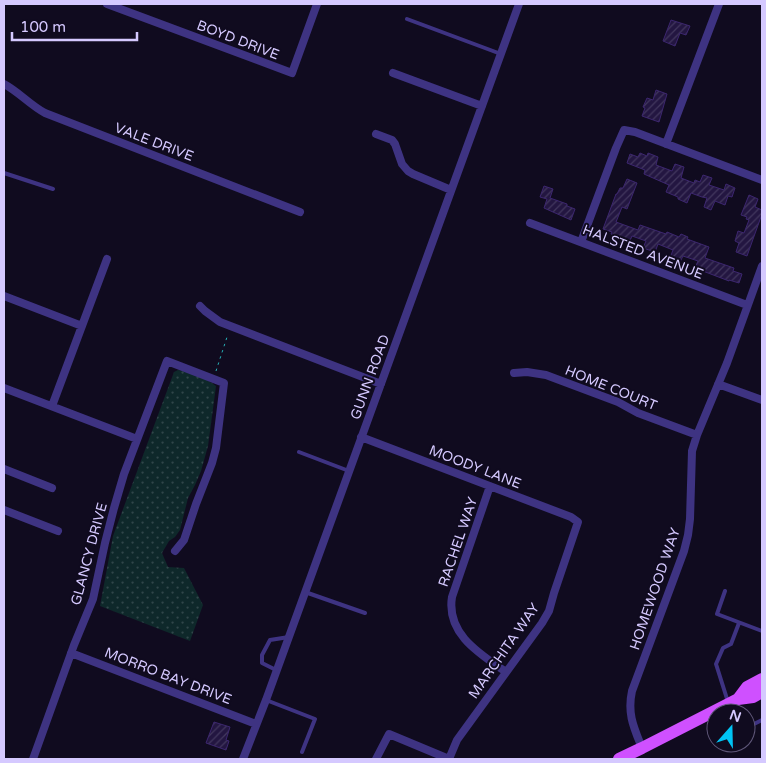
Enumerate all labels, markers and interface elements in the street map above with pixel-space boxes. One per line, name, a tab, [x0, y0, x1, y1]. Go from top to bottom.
scale bar	[12, 10, 138, 42]
street label: BOYD DRIVE	[194, 17, 282, 64]
text: 100 m	[20, 18, 66, 36]
street label: VALE DRIVE	[112, 119, 196, 165]
street label: HALSTED AVENUE	[580, 221, 706, 283]
street label: GUNN ROAD	[347, 332, 393, 422]
street label: HOME COURT	[562, 362, 660, 414]
street label: MOODY LANE	[427, 442, 524, 492]
street label: RACHEL WAY	[435, 495, 481, 589]
street label: GLANCY DRIVE	[67, 501, 111, 607]
street label: HOMEWOOD WAY	[626, 526, 684, 652]
street label: MARCHITA WAY	[465, 600, 543, 702]
street label: MORRO BAY DRIVE	[102, 644, 234, 708]
north arrow	[706, 703, 756, 753]
text: N	[727, 706, 743, 726]

